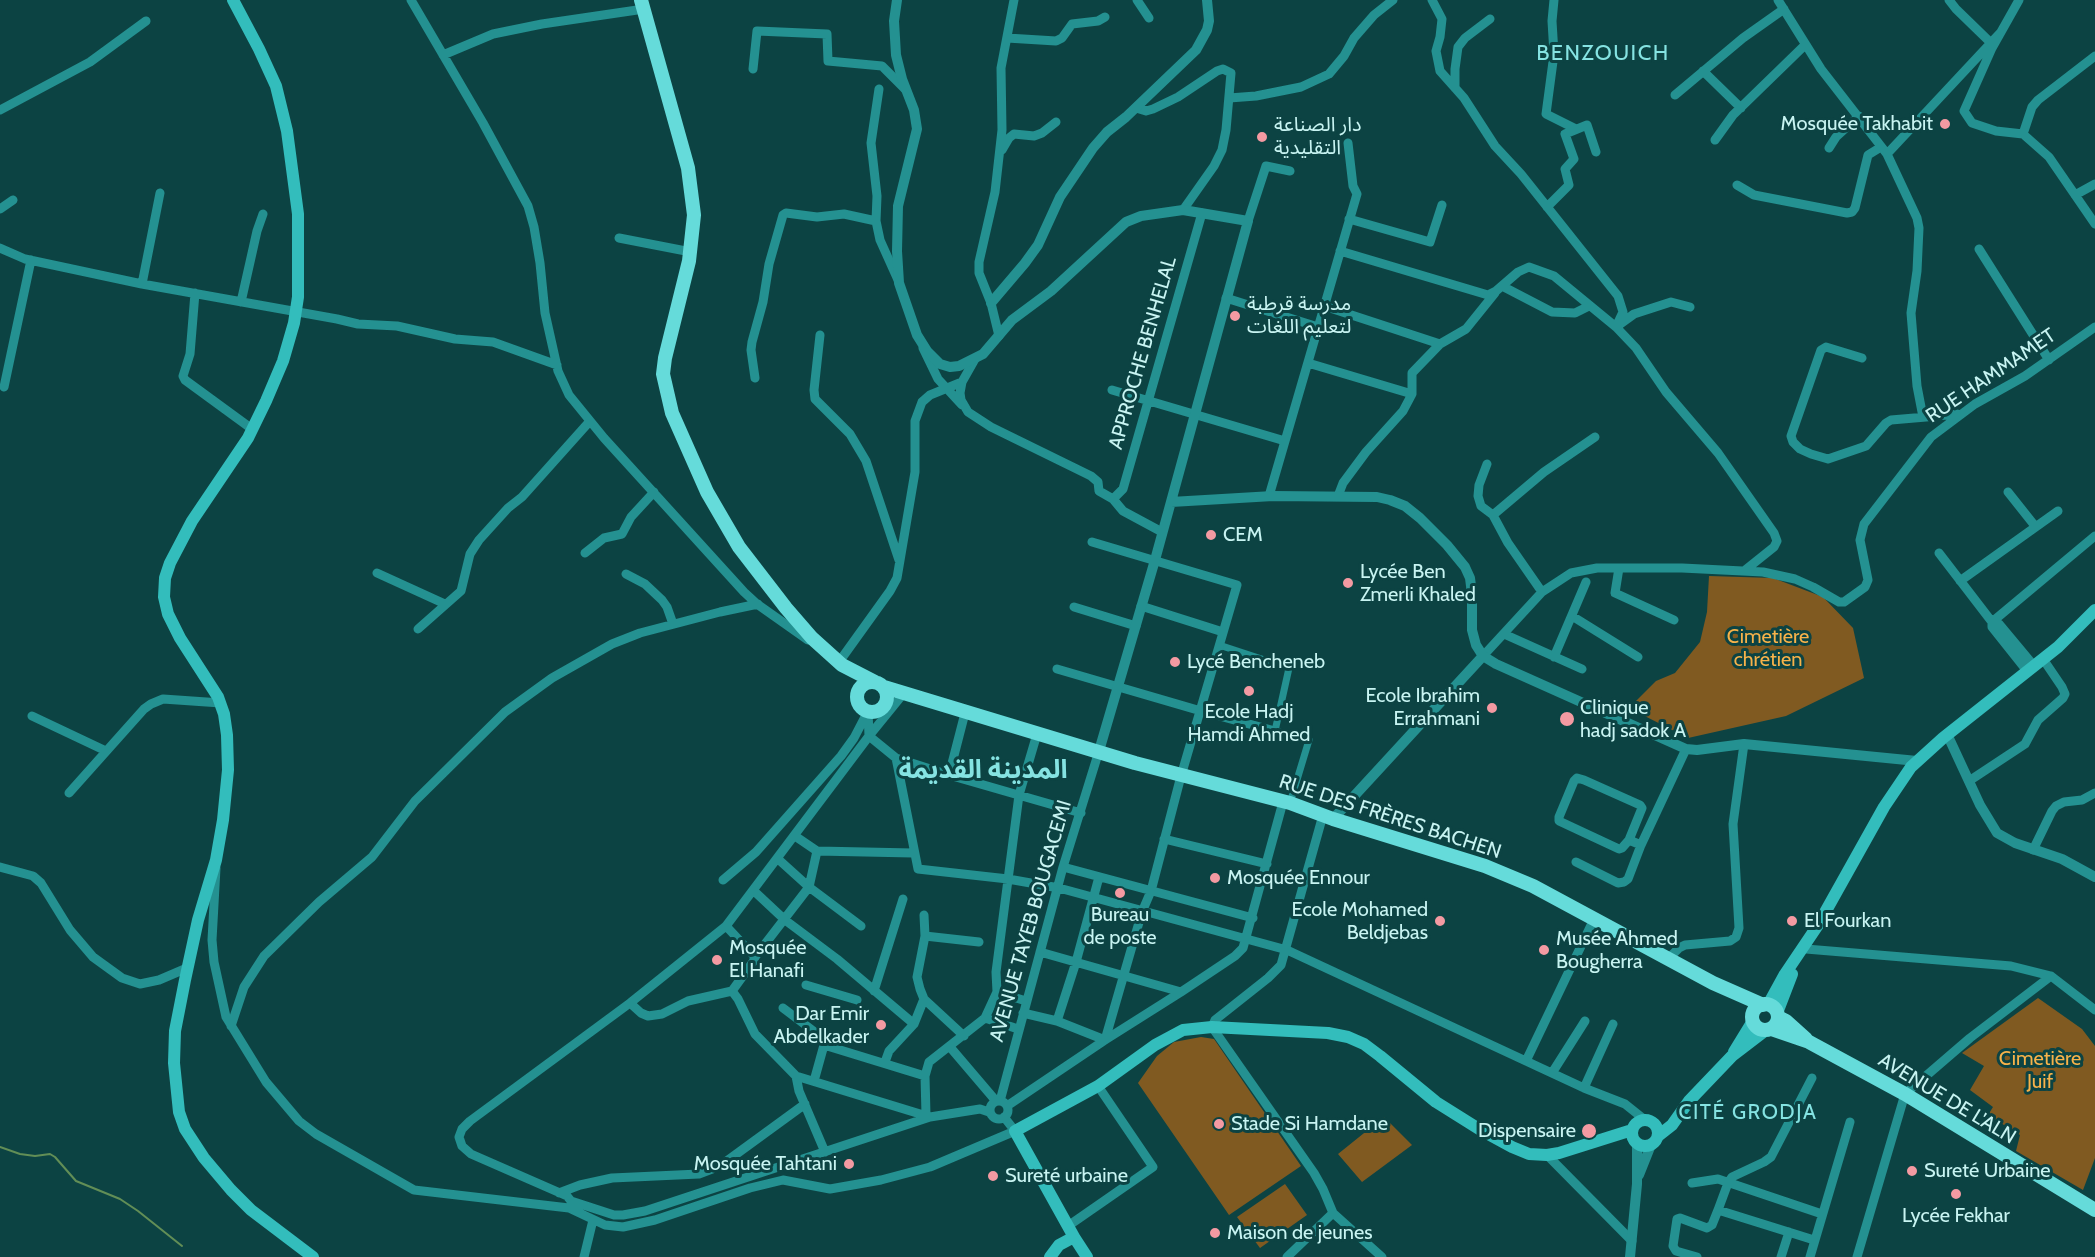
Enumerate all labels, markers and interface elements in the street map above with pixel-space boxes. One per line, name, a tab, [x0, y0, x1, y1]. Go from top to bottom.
district label: BENZOUICH	[1536, 41, 1670, 67]
place label: Mosquée Takhabit	[1781, 112, 1933, 136]
place label: دار الصناعة التقليدية	[1274, 113, 1362, 160]
marker: Mosquée Takhabit	[1938, 117, 1952, 131]
marker: دار الصناعة التقليدية	[1255, 130, 1269, 144]
street label: APPROCHE BENHELAL	[1104, 254, 1182, 452]
place label: مدرسة قرطبة لتعليم اللغات	[1247, 292, 1351, 339]
marker: مدرسة قرطبة لتعليم اللغات	[1228, 309, 1242, 323]
street label: RUE HAMMAMET	[1922, 324, 2060, 428]
place label: CEM	[1223, 523, 1263, 547]
marker: CEM	[1204, 528, 1218, 542]
place label: Lycée Ben Zmerli Khaled	[1360, 560, 1476, 607]
marker: Lycée Ben Zmerli Khaled	[1341, 576, 1355, 590]
park label: Cimetière chrétien	[1727, 625, 1809, 672]
place label: Lycé Bencheneb	[1187, 650, 1325, 674]
marker: Lycé Bencheneb	[1168, 655, 1182, 669]
marker: Ecole Hadj Hamdi Ahmed	[1242, 684, 1256, 698]
place label: Ecole Ibrahim Errahmani	[1366, 684, 1480, 731]
place label: Clinique hadj sadok A	[1580, 696, 1686, 743]
place label: Ecole Hadj Hamdi Ahmed	[1188, 700, 1310, 747]
marker: Ecole Ibrahim Errahmani	[1485, 701, 1499, 715]
marker: Clinique hadj sadok A	[1558, 710, 1576, 728]
district label: المدينة القديمة	[899, 754, 1067, 786]
street label: RUE DES FRÈRES BACHEN	[1276, 770, 1504, 864]
street label: AVENUE TAYEB BOUGACEMI	[985, 797, 1077, 1045]
place label: Mosquée Ennour	[1227, 866, 1370, 890]
marker: Mosquée Ennour	[1208, 871, 1222, 885]
marker: Bureau de poste	[1113, 886, 1127, 900]
place label: Ecole Mohamed Beldjebas	[1292, 898, 1428, 945]
place label: Bureau de poste	[1083, 903, 1157, 950]
place label: El Fourkan	[1804, 909, 1891, 933]
marker: Ecole Mohamed Beldjebas	[1433, 914, 1447, 928]
marker: El Fourkan	[1785, 914, 1799, 928]
place label: Musée Ahmed Bougherra	[1556, 927, 1678, 974]
place label: Mosquée El Hanafi	[729, 936, 806, 983]
marker: Musée Ahmed Bougherra	[1537, 943, 1551, 957]
marker: Mosquée El Hanafi	[710, 953, 724, 967]
place label: Dar Emir Abdelkader	[773, 1002, 869, 1049]
marker: Dar Emir Abdelkader	[874, 1018, 888, 1032]
park label: Cimetière Juif	[1999, 1047, 2081, 1094]
street label: AVENUE DE L'ALN	[1874, 1049, 2020, 1149]
district label: CITÉ GRODJA	[1679, 1100, 1817, 1126]
place label: Stade Si Hamdane	[1231, 1112, 1388, 1136]
marker: Stade Si Hamdane	[1212, 1117, 1226, 1131]
place label: Dispensaire	[1478, 1119, 1576, 1143]
marker: Dispensaire	[1580, 1122, 1598, 1140]
place label: Mosquée Tahtani	[694, 1152, 837, 1176]
marker: Mosquée Tahtani	[842, 1157, 856, 1171]
place label: Sureté Urbaine	[1924, 1159, 2051, 1183]
place label: Sureté urbaine	[1005, 1164, 1128, 1188]
marker: Sureté Urbaine	[1905, 1164, 1919, 1178]
marker: Sureté urbaine	[986, 1169, 1000, 1183]
marker: Lycée Fekhar	[1949, 1187, 1963, 1201]
place label: Lycée Fekhar	[1902, 1204, 2010, 1228]
place label: Maison de jeunes	[1227, 1221, 1372, 1245]
marker: Maison de jeunes	[1208, 1226, 1222, 1240]

